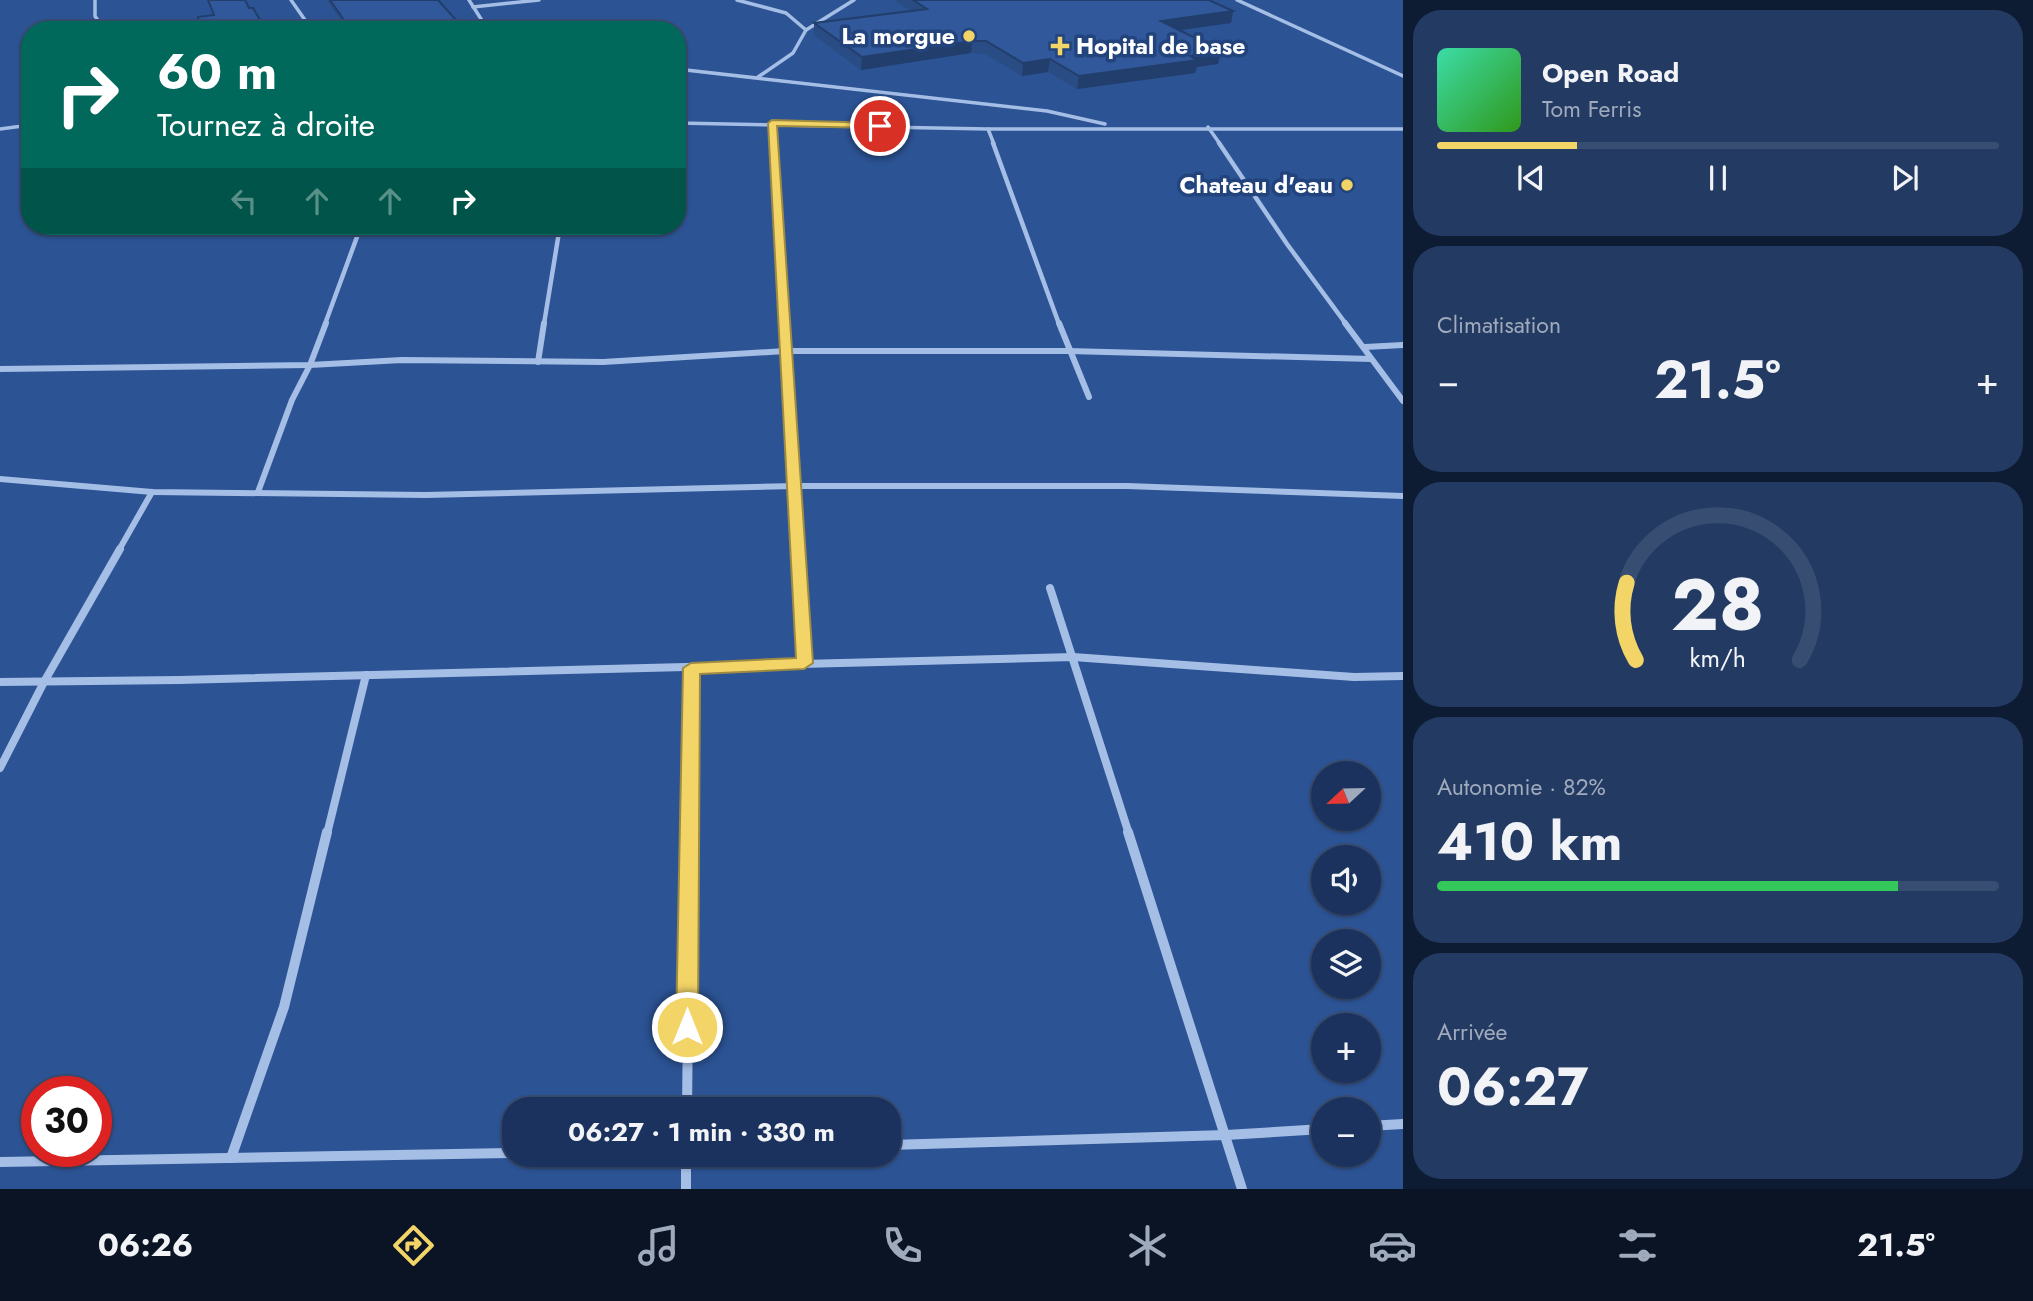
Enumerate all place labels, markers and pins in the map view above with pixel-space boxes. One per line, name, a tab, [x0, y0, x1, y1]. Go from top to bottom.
place label: La morgue	[842, 19, 955, 53]
marker: La morgue	[961, 28, 977, 44]
place label: Hopital de base	[1076, 29, 1246, 63]
marker: Hopital de base	[1050, 36, 1070, 56]
pin	[850, 96, 910, 156]
place label: Chateau d'eau	[1179, 168, 1333, 202]
marker: Chateau d'eau	[1339, 177, 1355, 193]

